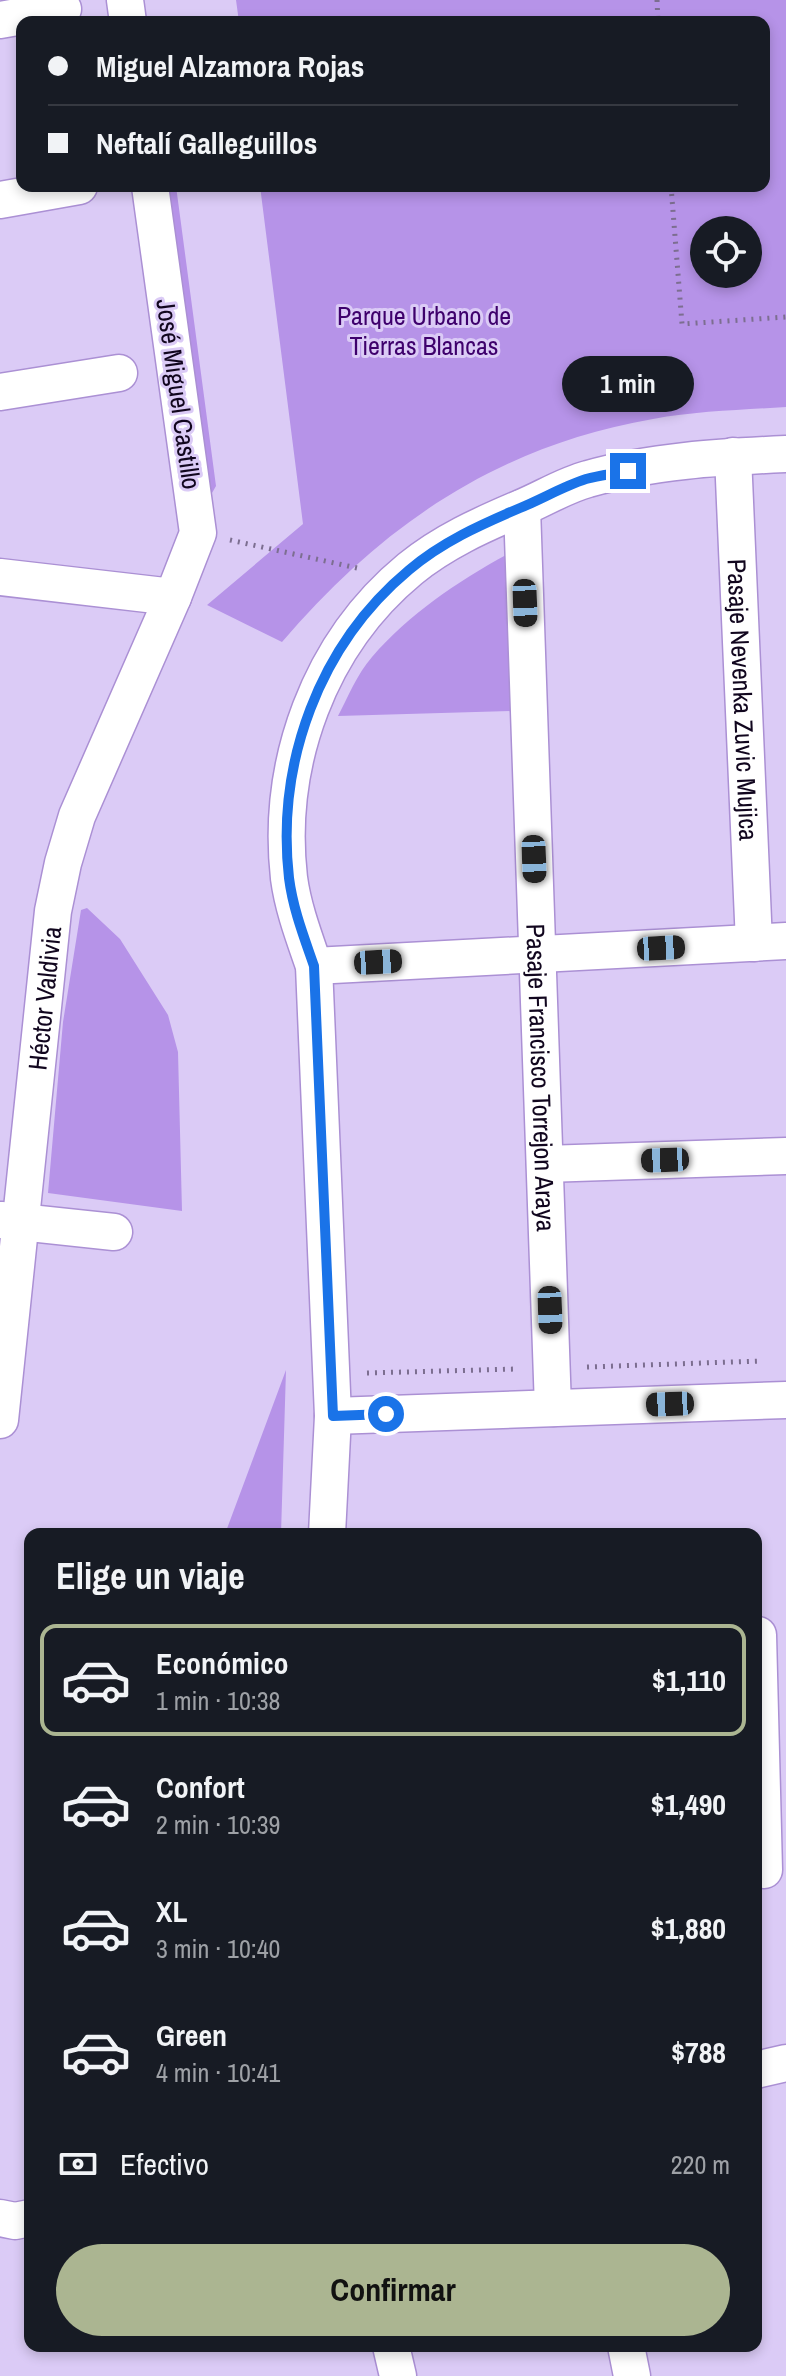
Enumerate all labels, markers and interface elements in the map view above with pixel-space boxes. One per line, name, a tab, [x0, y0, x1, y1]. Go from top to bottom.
text: Miguel Alzamora Rojas	[96, 46, 364, 86]
text: Neftalí Galleguillos	[96, 123, 318, 163]
map controls	[690, 216, 762, 288]
button: locate	[690, 216, 762, 288]
street label: José Miguel Castillo	[148, 297, 210, 491]
park label: Parque Urbano de Tierras Blancas	[337, 298, 511, 363]
callout: 1 min	[562, 355, 694, 411]
text: 1 min	[600, 366, 656, 401]
route end	[610, 453, 646, 489]
street label: Pasaje Nevenka Zuvic Mujica	[720, 558, 767, 842]
car	[512, 579, 538, 627]
car	[521, 835, 547, 883]
street label: Pasaje Francisco Torrejon Araya	[519, 923, 564, 1232]
street label: Héctor Valdivia	[19, 925, 69, 1072]
car	[636, 935, 686, 961]
car	[353, 949, 403, 975]
car	[641, 1147, 689, 1173]
car	[537, 1286, 563, 1334]
car	[646, 1391, 694, 1417]
route start	[368, 1396, 404, 1432]
text: Elige un viaje	[56, 1552, 245, 1600]
text: Económico	[156, 1643, 289, 1683]
icon: car	[60, 1644, 132, 1716]
text: $1,110	[652, 1660, 726, 1700]
text: 1 min · 10:38	[156, 1683, 280, 1718]
text: Confort	[156, 1767, 245, 1807]
icon: car	[60, 1768, 132, 1840]
text: $1,490	[651, 1784, 726, 1824]
text: 2 min · 10:39	[156, 1807, 280, 1842]
text: XL	[156, 1891, 187, 1931]
icon: car	[60, 1892, 132, 1964]
text: $1,880	[651, 1908, 726, 1948]
text: 3 min · 10:40	[156, 1931, 280, 1966]
text: Green	[156, 2015, 227, 2055]
icon: car	[60, 2016, 132, 2088]
text: $788	[671, 2032, 726, 2072]
text: 4 min · 10:41	[156, 2055, 280, 2090]
icon: cash	[56, 2142, 100, 2186]
text: Efectivo	[120, 2144, 209, 2184]
text: 220 m	[671, 2147, 730, 2182]
button: Confirmar	[56, 2244, 730, 2336]

